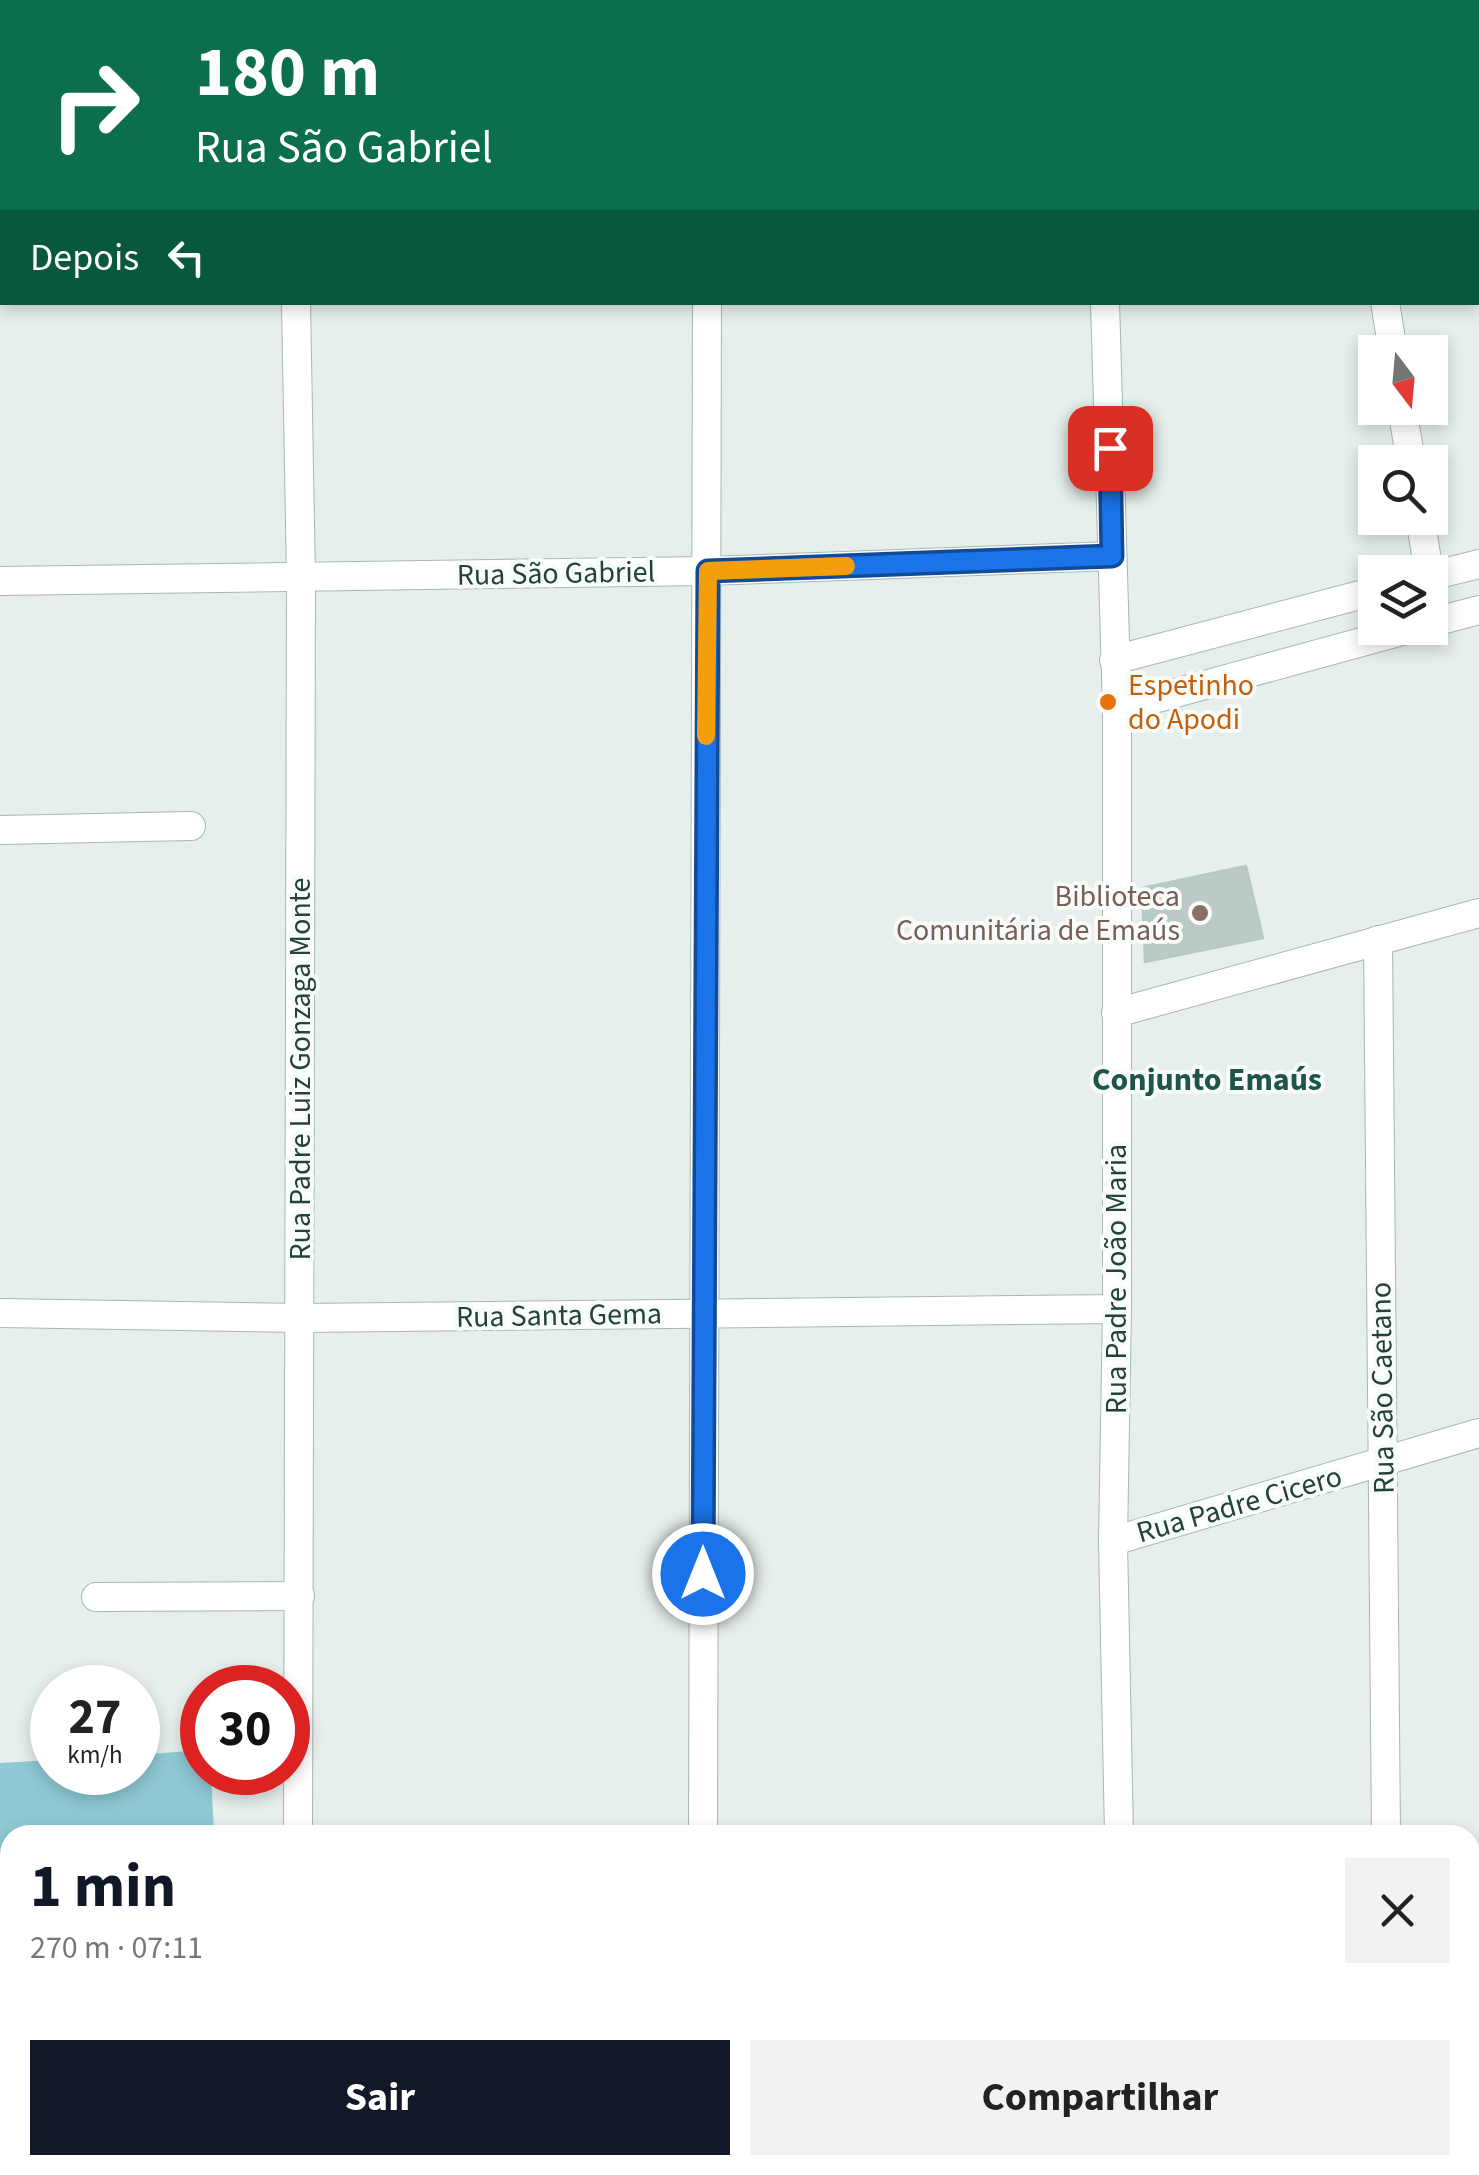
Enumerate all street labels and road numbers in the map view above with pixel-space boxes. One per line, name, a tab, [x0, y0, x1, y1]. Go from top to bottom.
street label: Rua São Gabriel	[456, 550, 656, 597]
street label: Rua Padre Luiz Gonzaga Monte	[279, 878, 322, 1260]
street label: Rua Padre João Maria	[1095, 1144, 1138, 1414]
street label: Rua São Caetano	[1359, 1282, 1406, 1494]
street label: Rua Santa Gema	[456, 1292, 662, 1339]
street label: Rua Padre Cicero	[1131, 1455, 1347, 1554]

